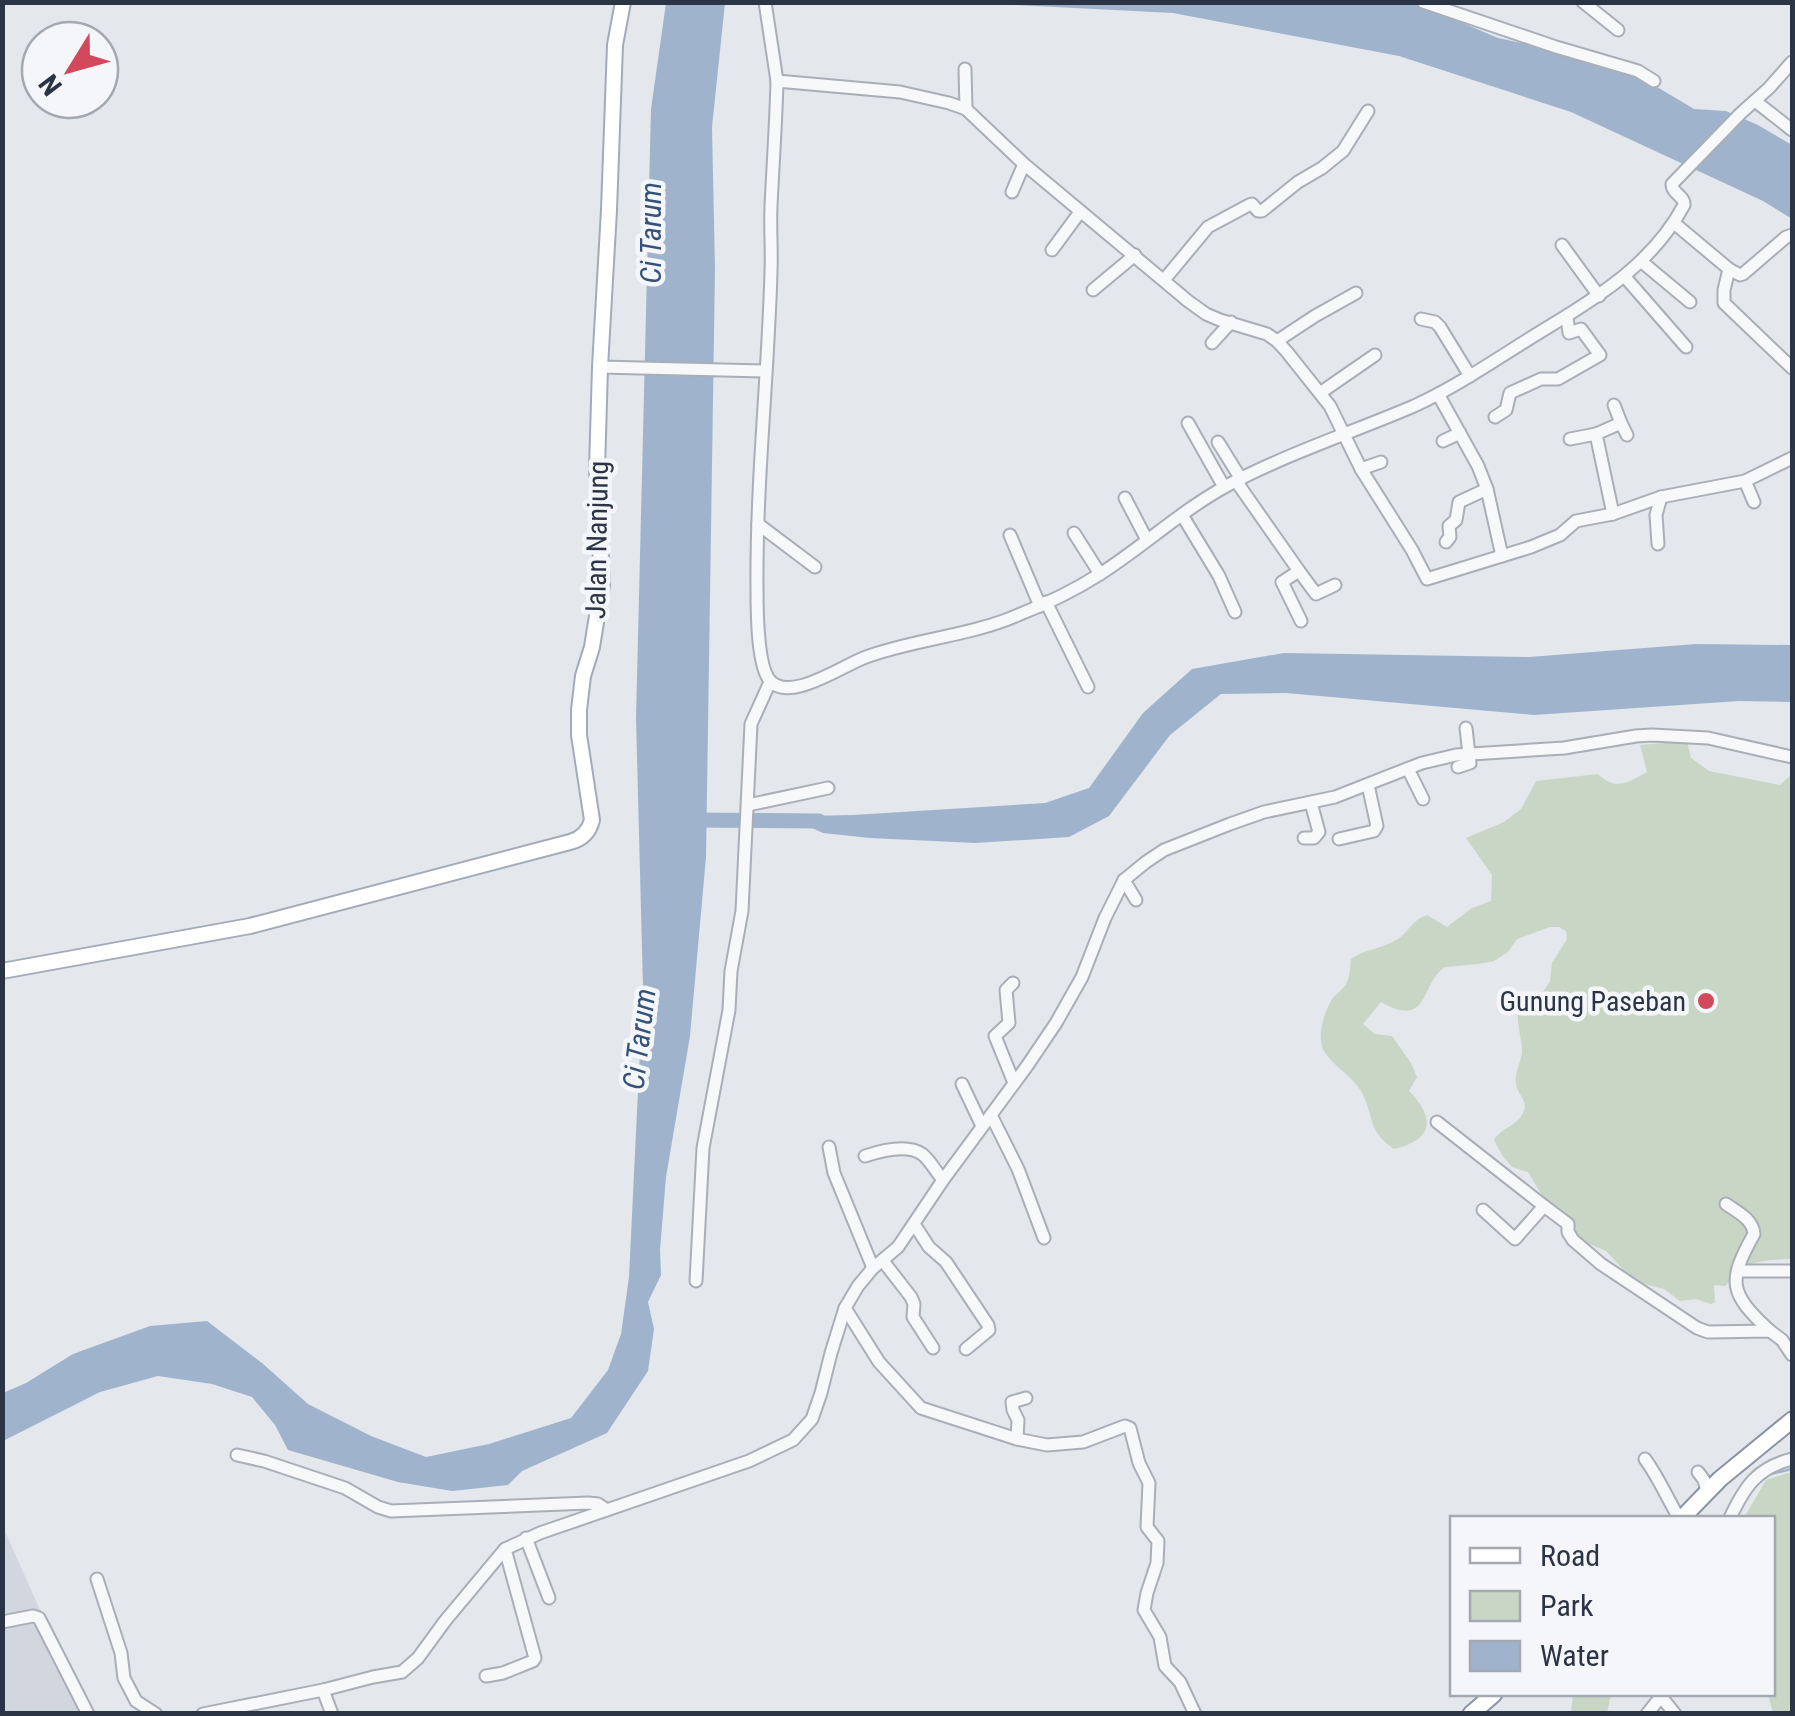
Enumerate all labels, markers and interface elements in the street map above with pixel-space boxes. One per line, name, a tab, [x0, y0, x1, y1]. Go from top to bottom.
north arrow	[20, 20, 120, 120]
text: N	[32, 68, 69, 102]
water label: Ci Tarum	[633, 182, 668, 284]
street label: Jalan Nanjung	[579, 461, 615, 619]
place label: Gunung Paseban	[1500, 985, 1686, 1018]
water label: Ci Tarum	[615, 986, 663, 1092]
marker: Gunung Paseban	[1695, 990, 1717, 1012]
legend	[1450, 1516, 1775, 1696]
text: Road	[1540, 1538, 1600, 1573]
text: Park	[1540, 1588, 1594, 1623]
text: Water	[1540, 1638, 1609, 1673]

